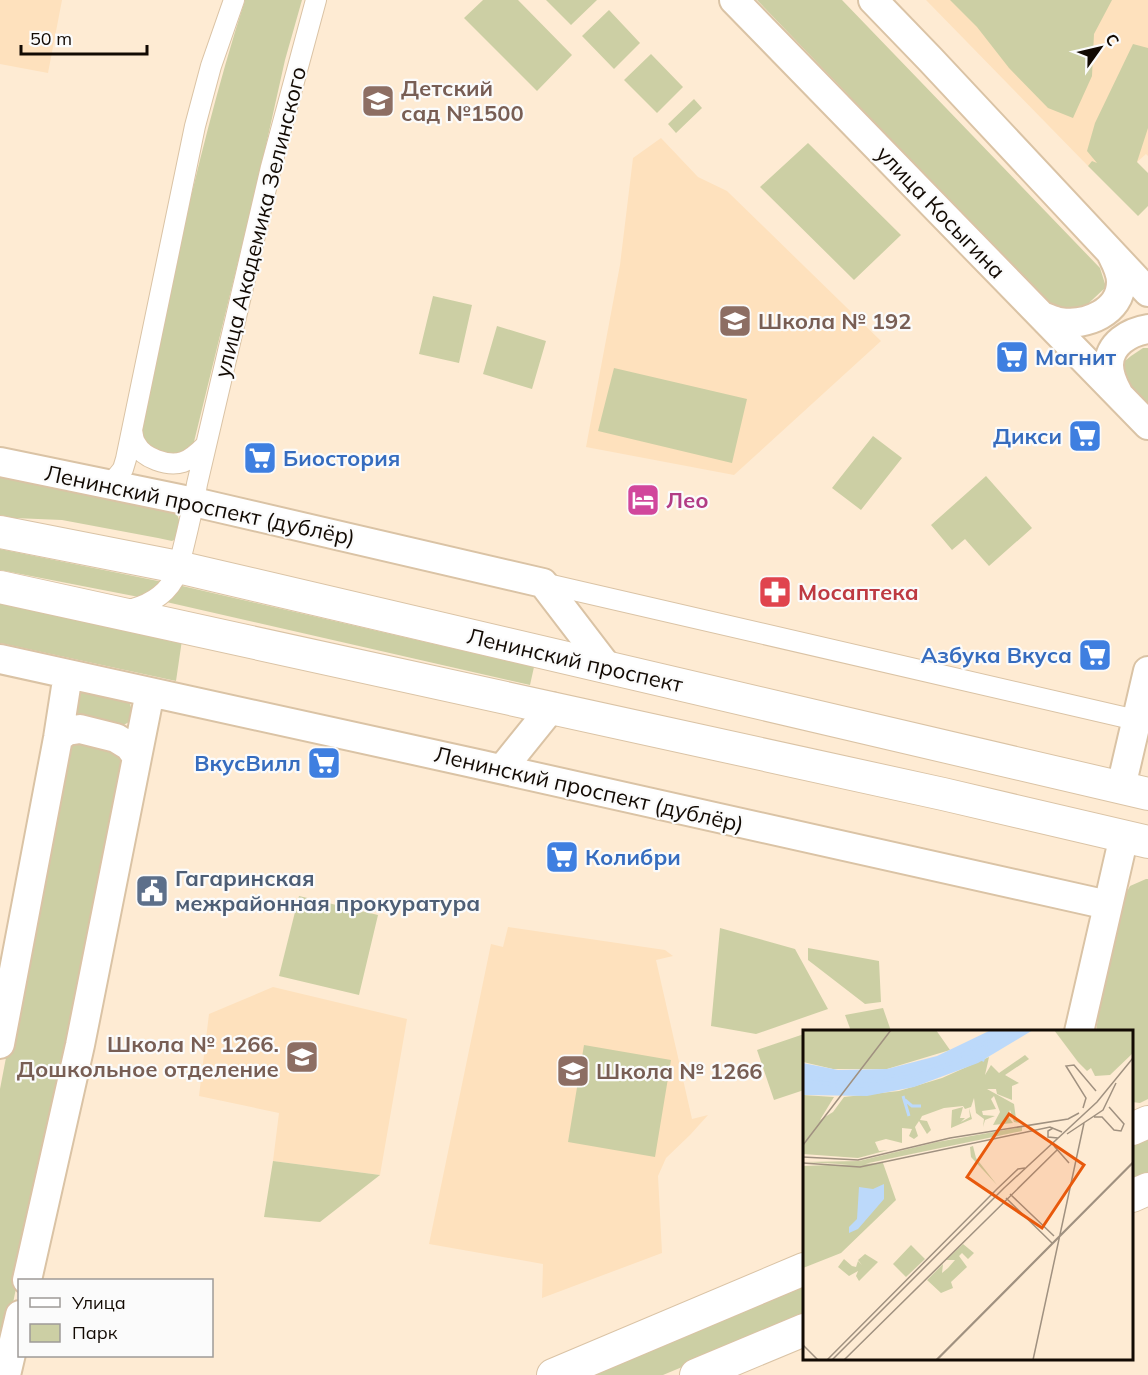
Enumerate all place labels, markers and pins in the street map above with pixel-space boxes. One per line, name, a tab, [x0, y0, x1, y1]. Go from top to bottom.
place label: Детский сад №1500	[401, 74, 524, 127]
school or university icon: Детский сад №1500	[360, 83, 396, 119]
school or university icon: Школа № 192	[717, 303, 753, 339]
place label: Школа № 192	[758, 307, 911, 335]
supermarket icon: Магнит	[994, 339, 1030, 375]
place label: Магнит	[1035, 343, 1116, 371]
supermarket icon: Дикси	[1067, 418, 1103, 454]
place label: Дикси	[993, 422, 1062, 450]
supermarket icon: Биостория	[242, 440, 278, 476]
place label: Биостория	[283, 444, 400, 472]
hotel icon: Лео	[625, 482, 661, 518]
place label: Лео	[666, 486, 709, 514]
pharmacy icon: Мосаптека	[757, 574, 793, 610]
place label: Мосаптека	[798, 578, 919, 606]
supermarket icon: Азбука Вкуса	[1077, 637, 1113, 673]
place label: Азбука Вкуса	[921, 641, 1072, 669]
supermarket icon: ВкусВилл	[306, 745, 342, 781]
place label: ВкусВилл	[194, 749, 301, 777]
supermarket icon: Колибри	[544, 839, 580, 875]
place label: Колибри	[585, 843, 681, 871]
place label: Гагаринская межрайонная прокуратура	[175, 864, 480, 917]
public building icon: Гагаринская межрайонная прокуратура	[134, 873, 170, 909]
place label: Школа № 1266. Дошкольное отделение	[17, 1030, 279, 1083]
school or university icon: Школа № 1266. Дошкольное отделение	[284, 1039, 320, 1075]
school or university icon: Школа № 1266	[555, 1053, 591, 1089]
place label: Школа № 1266	[596, 1057, 763, 1085]

